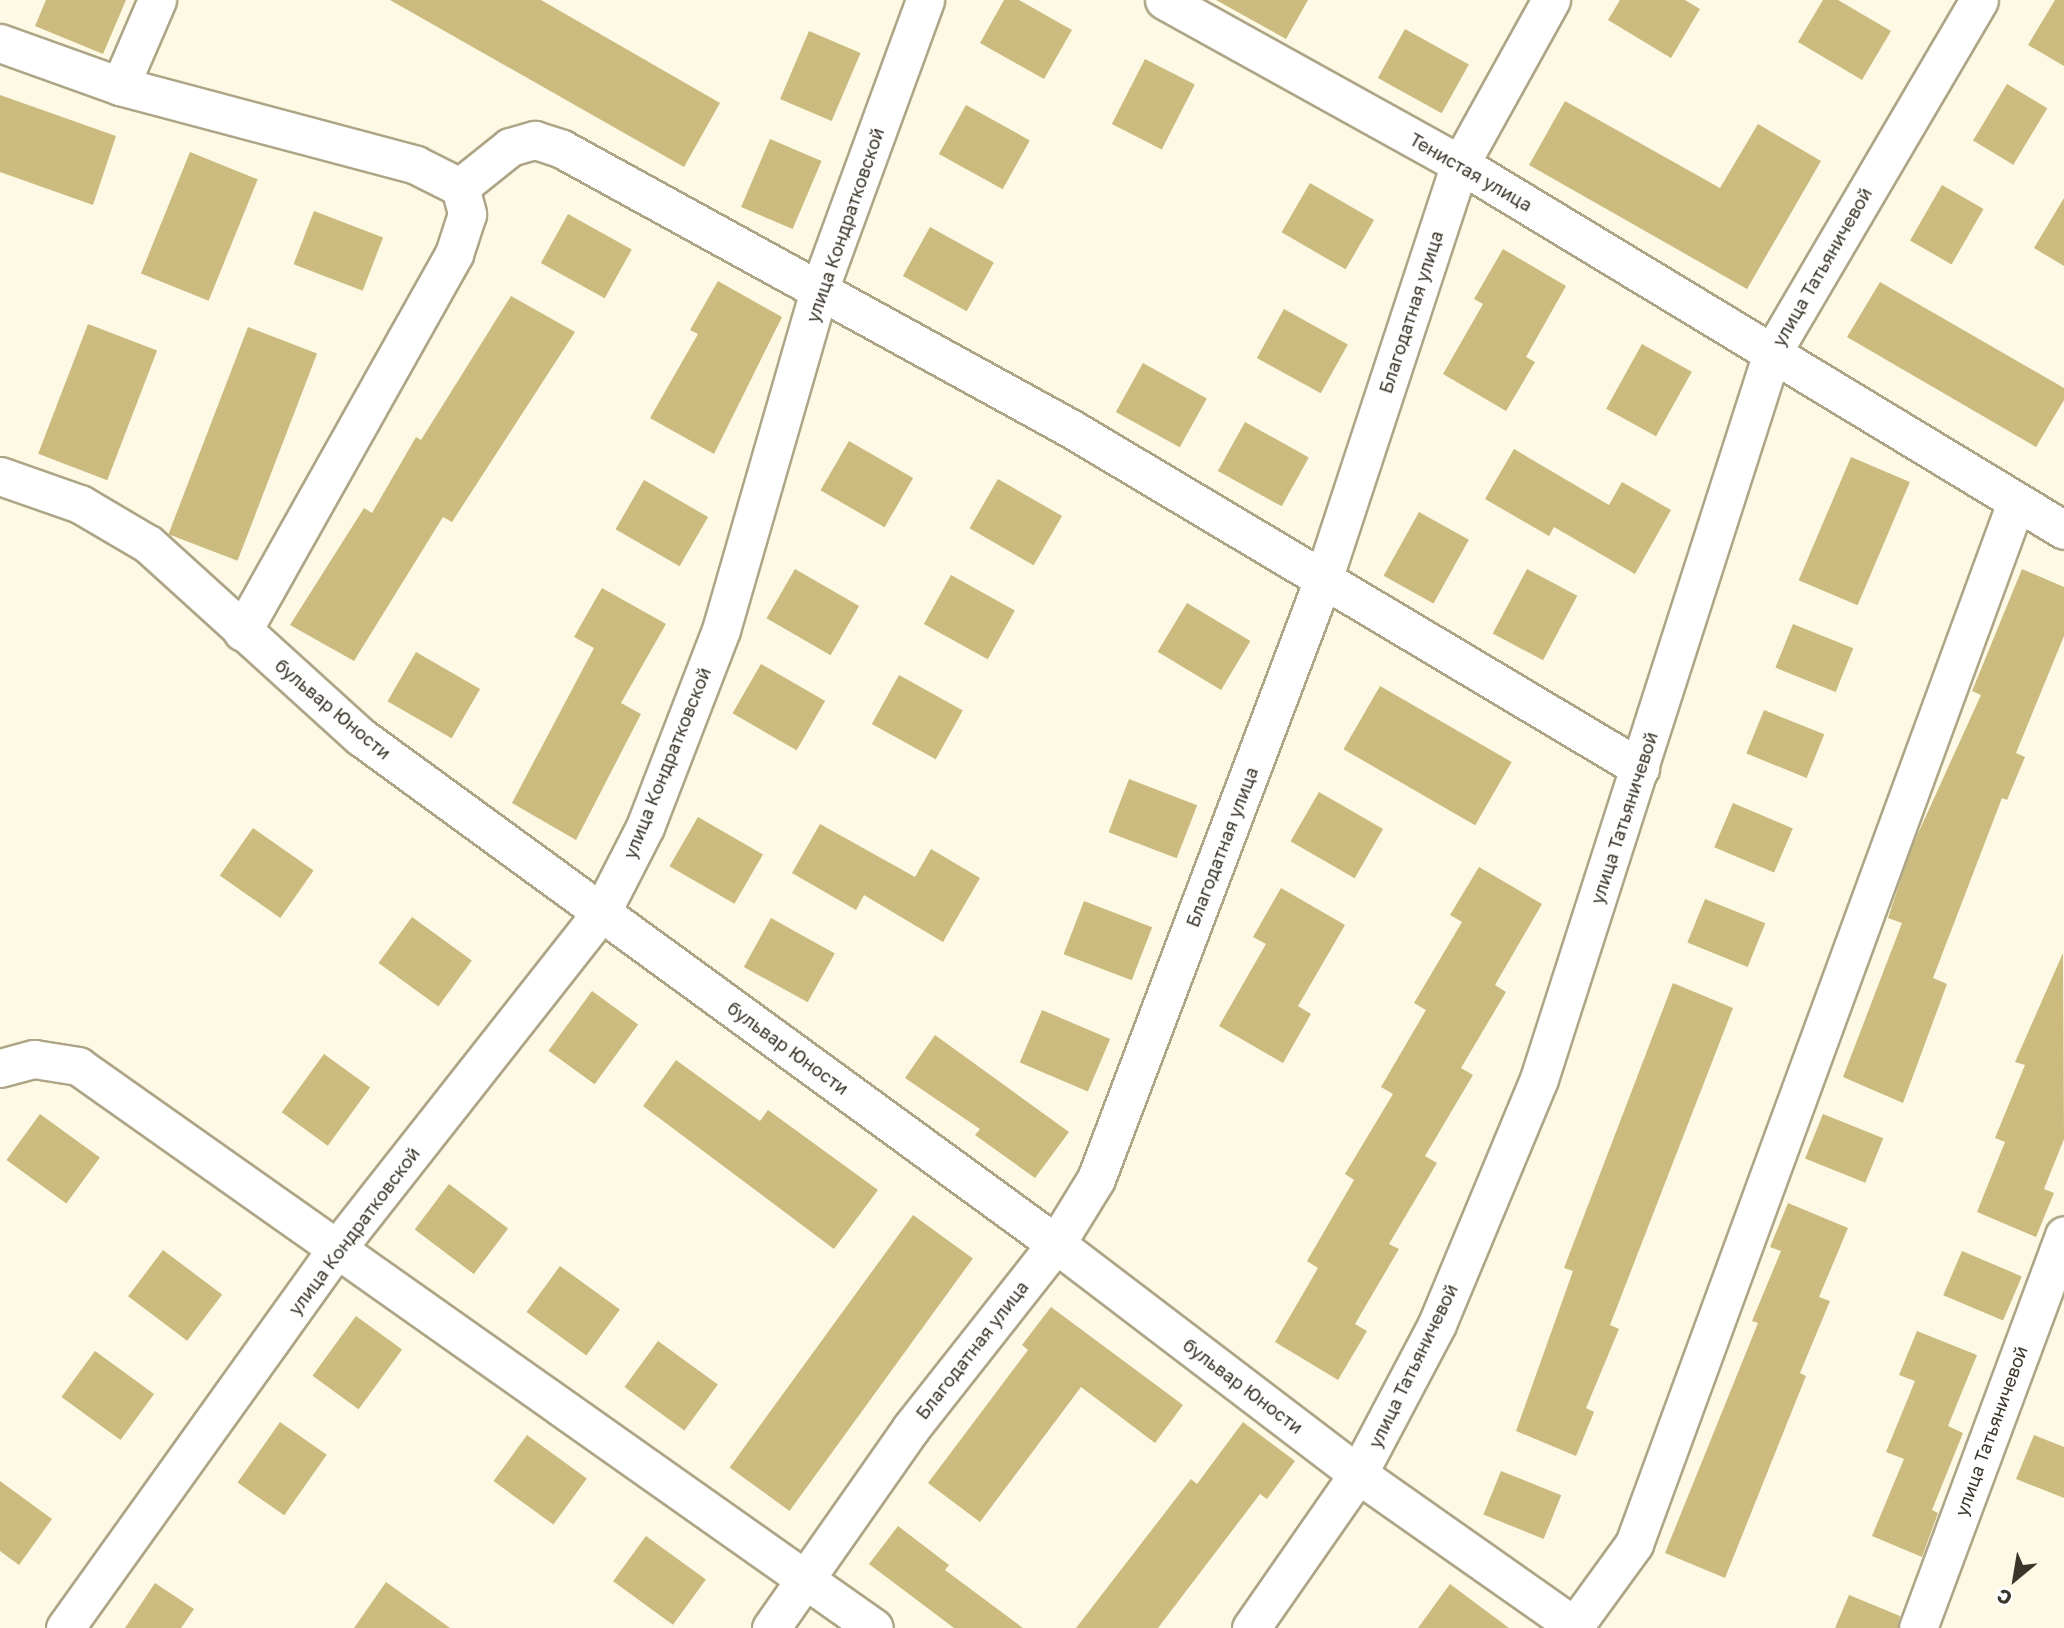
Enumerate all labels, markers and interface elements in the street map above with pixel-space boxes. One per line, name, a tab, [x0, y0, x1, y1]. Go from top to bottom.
street label: улица Кондратковской	[801, 125, 889, 325]
street label: Тенистая улица	[1406, 128, 1536, 216]
street label: улица Татьяничевой	[1768, 184, 1876, 350]
street label: Благодатная улица	[1375, 228, 1447, 396]
street label: бульвар Юности	[271, 654, 395, 764]
street label: улица Кондратковской	[619, 664, 715, 862]
street label: улица Татьяничевой	[1586, 729, 1662, 907]
street label: Благодатная улица	[1182, 764, 1262, 930]
street label: бульвар Юности	[723, 997, 853, 1099]
street label: улица Кондратковской	[284, 1143, 424, 1319]
street label: Благодатная улица	[911, 1276, 1033, 1424]
street label: улица Татьяничевой	[1364, 1281, 1462, 1451]
street label: бульвар Юности	[1179, 1334, 1307, 1438]
street label: улица Татьяничевой	[1950, 1343, 2032, 1519]
north arrow	[1980, 1544, 2050, 1614]
text: С	[1993, 1584, 2016, 1611]

